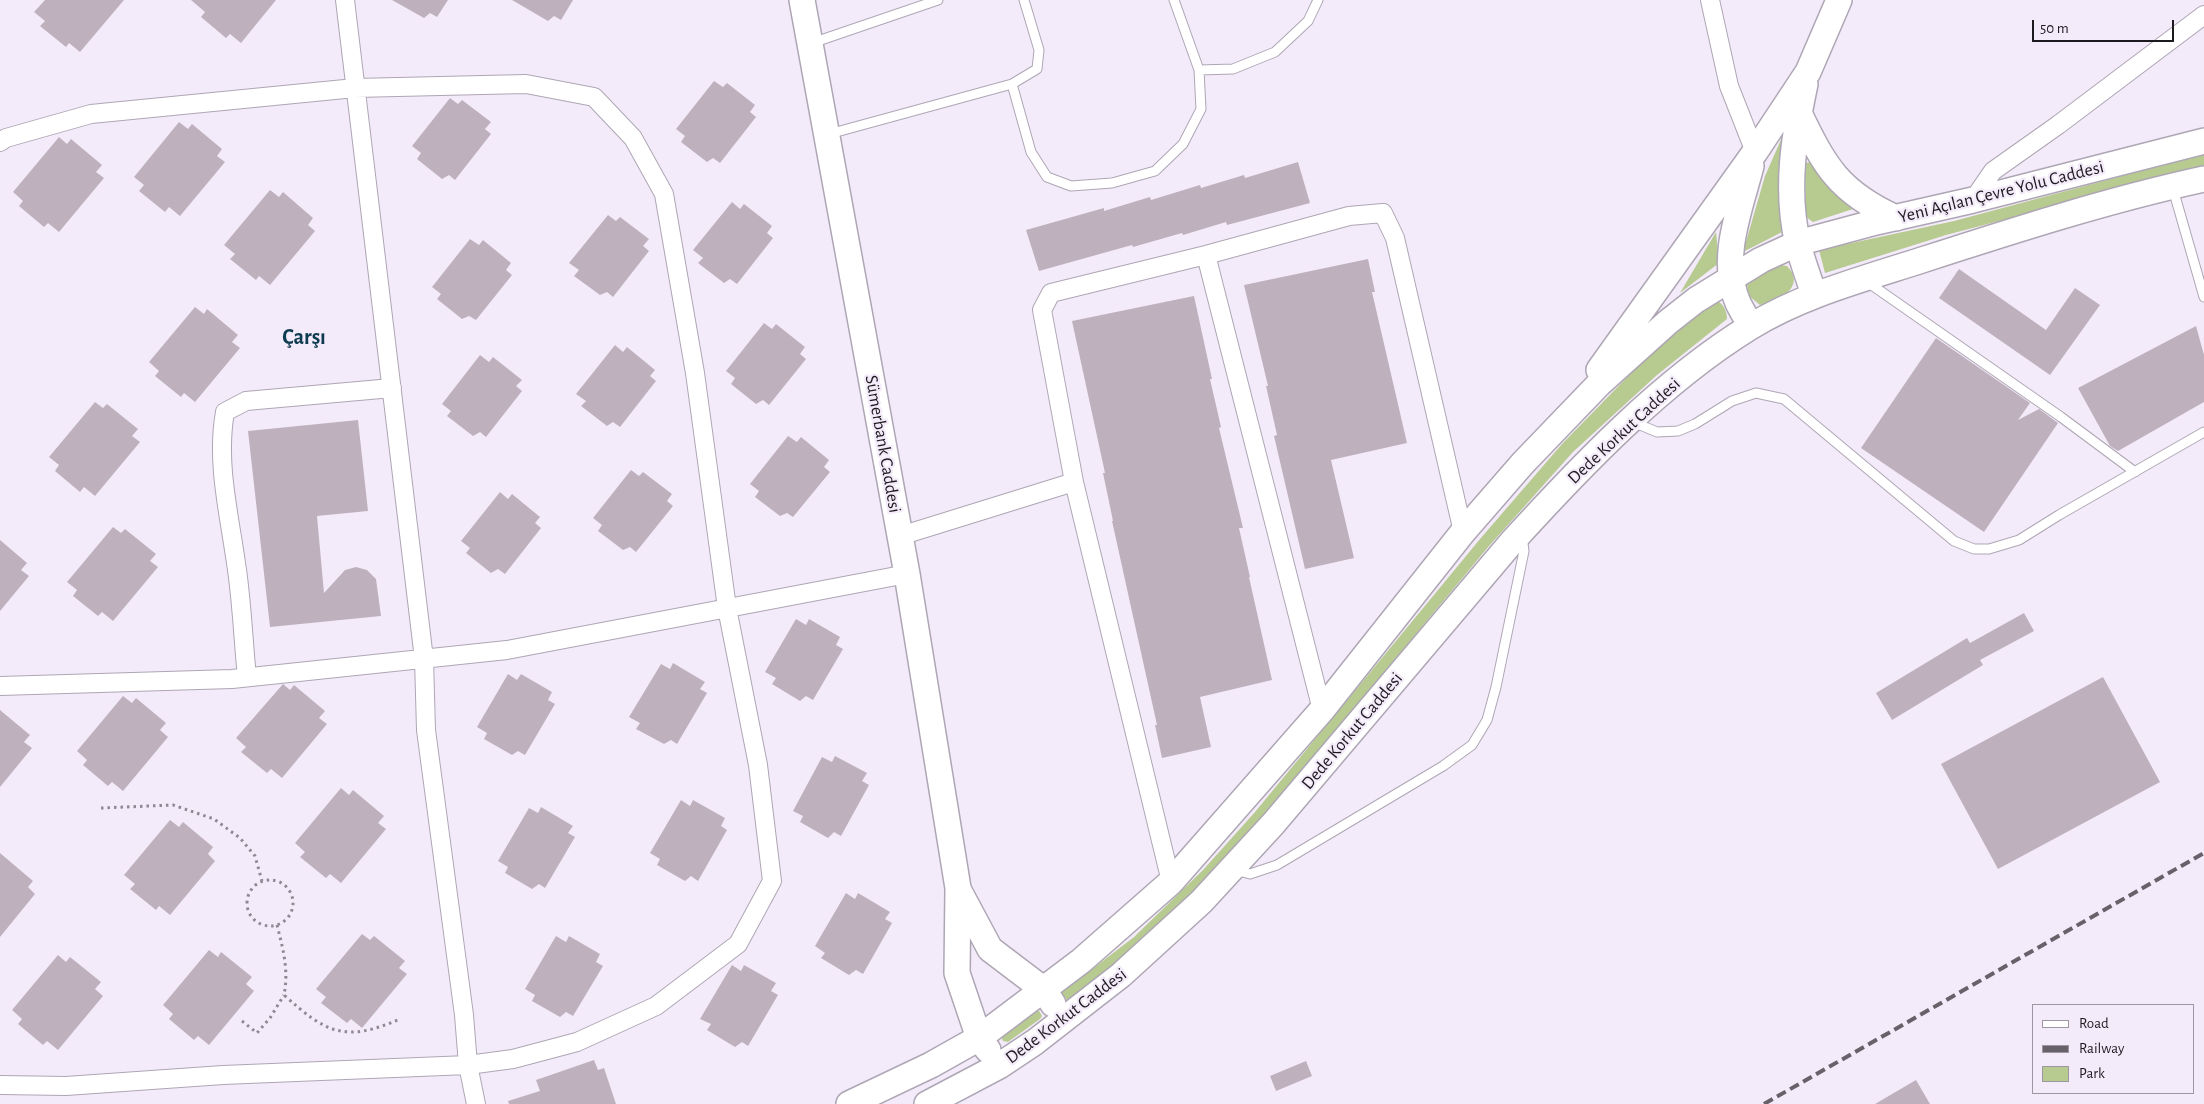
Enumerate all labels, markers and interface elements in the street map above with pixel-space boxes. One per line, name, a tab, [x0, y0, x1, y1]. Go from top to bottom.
scale bar	[2034, 10, 2176, 42]
text: 50 m	[2040, 21, 2069, 36]
street label: Yeni Açılan Çevre Yolu Caddesi	[1896, 156, 2106, 228]
district label: Çarşı	[282, 324, 326, 350]
street label: Sümerbank Caddesi	[860, 373, 906, 515]
street label: Dede Korkut Caddesi	[1563, 373, 1685, 489]
street label: Dede Korkut Caddesi	[1297, 668, 1407, 794]
street label: Dede Korkut Caddesi	[1001, 963, 1131, 1069]
legend	[2032, 1004, 2194, 1094]
text: Road	[2079, 1016, 2109, 1031]
text: Railway	[2079, 1041, 2124, 1056]
text: Park	[2079, 1066, 2105, 1081]

